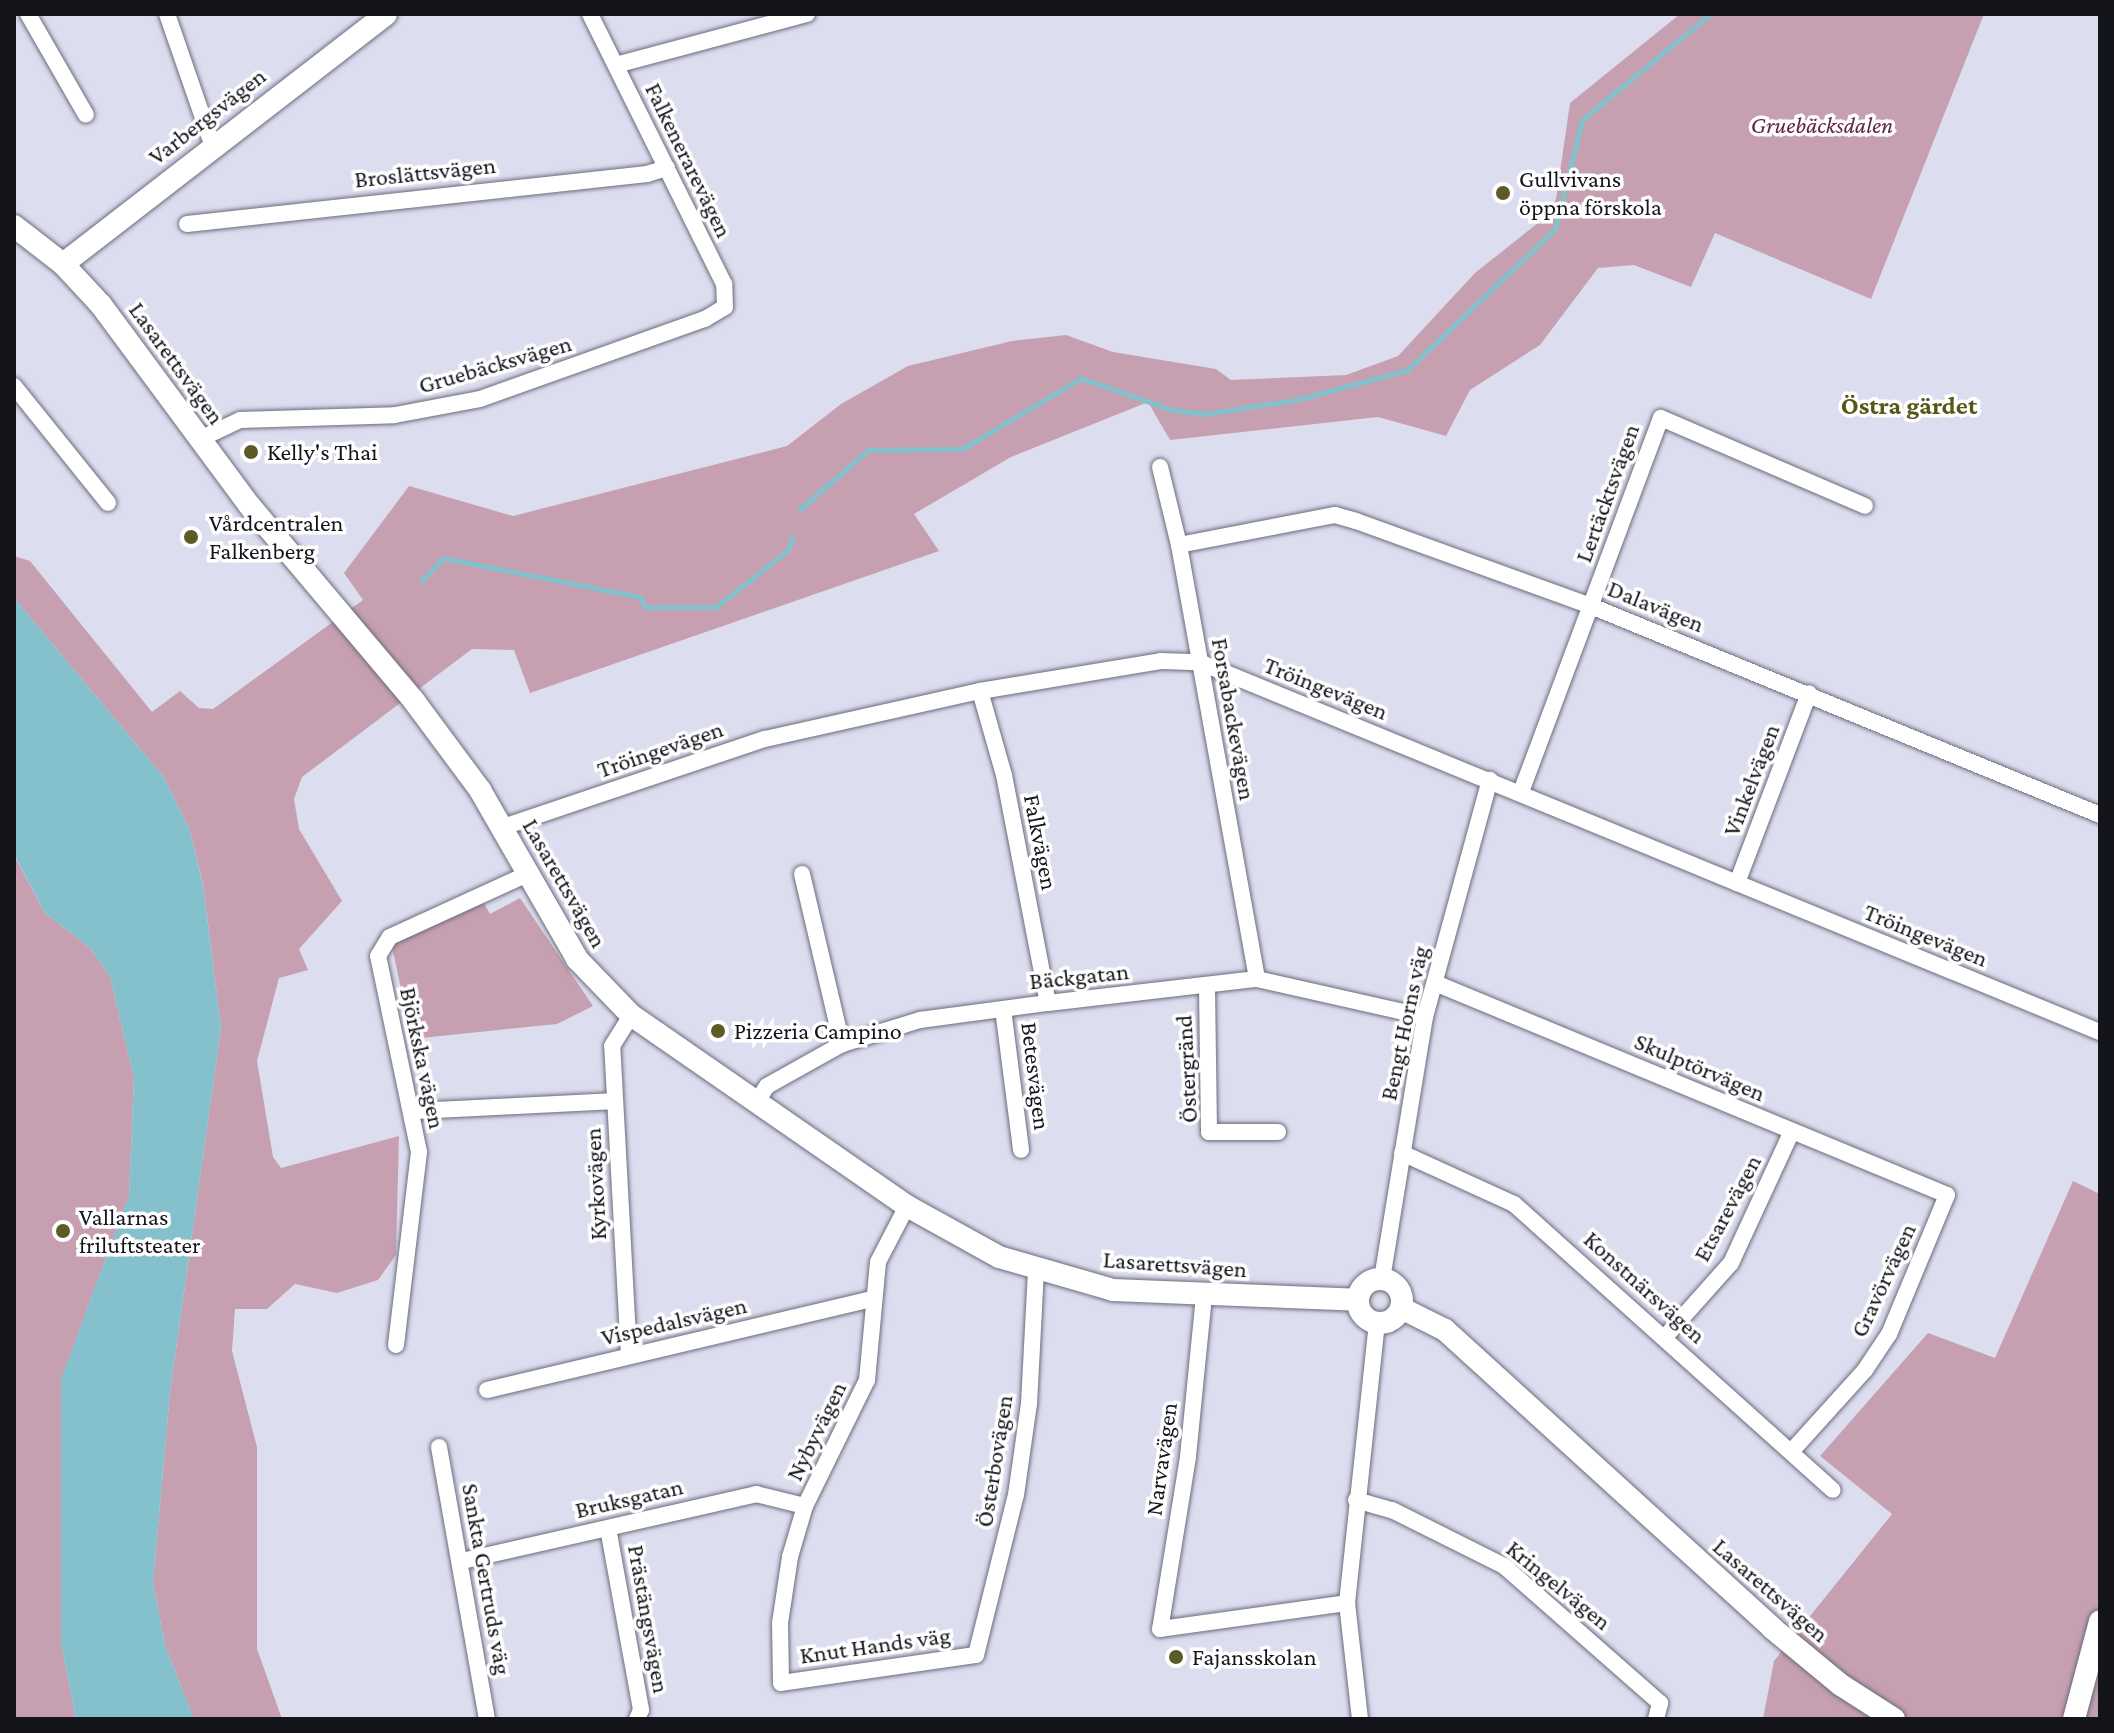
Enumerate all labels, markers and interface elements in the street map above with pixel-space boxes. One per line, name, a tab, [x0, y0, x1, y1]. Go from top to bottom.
street label: Varbergsvägen	[143, 61, 271, 171]
street label: Falkenerarevägen	[639, 78, 739, 242]
park label: Gruebäcksdalen	[1751, 111, 1893, 139]
street label: Broslättsvägen	[353, 150, 497, 194]
place label: Gullvivans öppna förskola	[1519, 165, 1662, 221]
marker: Gullvivans öppna förskola	[1494, 184, 1512, 202]
street label: Lasarettsvägen	[123, 296, 231, 430]
street label: Gruebäcksvägen	[415, 328, 575, 400]
district label: Östra gärdet	[1841, 390, 1977, 422]
street label: Lertäcktsvägen	[1569, 420, 1645, 566]
place label: Kelly's Thai	[267, 438, 377, 466]
marker: Kelly's Thai	[242, 443, 260, 461]
place label: Vårdcentralen Falkenberg	[209, 509, 344, 565]
marker: Vårdcentralen Falkenberg	[180, 526, 202, 548]
street label: Dalavägen	[1604, 574, 1708, 638]
street label: Forsabackevägen	[1206, 636, 1262, 802]
street label: Tröingevägen	[1260, 650, 1392, 726]
street label: Tröingevägen	[593, 714, 727, 784]
street label: Vinkelvägen	[1716, 720, 1786, 840]
street label: Falkvägen	[1018, 792, 1064, 892]
street label: Lasarettsvägen	[517, 813, 613, 953]
street label: Tröingevägen	[1860, 897, 1992, 973]
street label: Bengt Horns väg	[1374, 943, 1434, 1103]
street label: Bäckgatan	[1028, 956, 1130, 996]
street label: Björkska vägen	[394, 985, 452, 1131]
street label: Östergränd	[1169, 1014, 1203, 1124]
place label: Pizzeria Campino	[734, 1017, 902, 1045]
street label: Betesvägen	[1015, 1021, 1057, 1131]
marker: Pizzeria Campino	[709, 1022, 727, 1040]
street label: Skulptörvägen	[1630, 1027, 1770, 1107]
street label: Kyrkovägen	[578, 1127, 612, 1241]
street label: Etsarevägen	[1687, 1150, 1767, 1266]
place label: Vallarnas friluftsteater	[79, 1203, 200, 1259]
street label: Gravörvägen	[1844, 1218, 1922, 1342]
marker: Vallarnas friluftsteater	[54, 1222, 72, 1240]
street label: Konstnärsvägen	[1578, 1225, 1712, 1349]
street label: Lasarettsvägen	[1102, 1245, 1248, 1283]
street label: Vispedalsvägen	[598, 1290, 750, 1352]
street label: Nybyvägen	[780, 1377, 852, 1485]
street label: Österbovägen	[969, 1393, 1019, 1529]
street label: Narvavägen	[1139, 1400, 1183, 1518]
street label: Bruksgatan	[572, 1472, 686, 1524]
street label: Sankta Gertruds väg	[456, 1481, 518, 1677]
street label: Lasarettsvägen	[1707, 1532, 1835, 1648]
street label: Kringelvägen	[1501, 1534, 1617, 1636]
street label: Prästängsvägen	[622, 1543, 676, 1695]
street label: Knut Hands väg	[798, 1620, 952, 1670]
place label: Fajansskolan	[1192, 1643, 1317, 1671]
marker: Fajansskolan	[1167, 1648, 1185, 1666]

